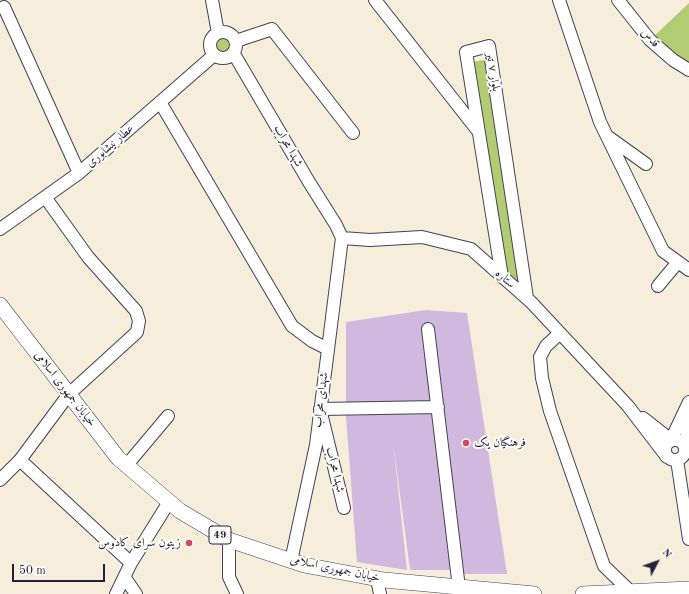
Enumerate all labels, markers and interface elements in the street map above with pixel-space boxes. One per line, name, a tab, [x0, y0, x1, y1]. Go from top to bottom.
street label: قدس	[638, 25, 662, 51]
street label: بلوار ۷ تیر	[483, 52, 503, 92]
street label: عطار نیشابوری	[83, 121, 137, 171]
street label: شهدا محراب	[270, 122, 306, 170]
street label: ستاره	[492, 266, 518, 292]
street label: خیابان جمهوری اسلامی	[31, 348, 99, 430]
street label: شهدای محراب	[310, 372, 332, 428]
place label: فرهنگیان یک	[474, 436, 526, 450]
marker: فرهنگیان یک	[461, 438, 471, 448]
street label: شهدا محراب	[322, 446, 348, 494]
road number: 49	[209, 526, 231, 544]
place label: زیتون سرای کادوس	[98, 536, 181, 550]
marker: زیتون سرای کادوس	[184, 538, 194, 548]
north arrow	[637, 542, 677, 582]
text: N	[660, 547, 673, 561]
street label: خیابان جمهوری اسلامی	[289, 552, 381, 586]
scale bar	[14, 556, 107, 582]
text: 50 m	[19, 565, 46, 577]

